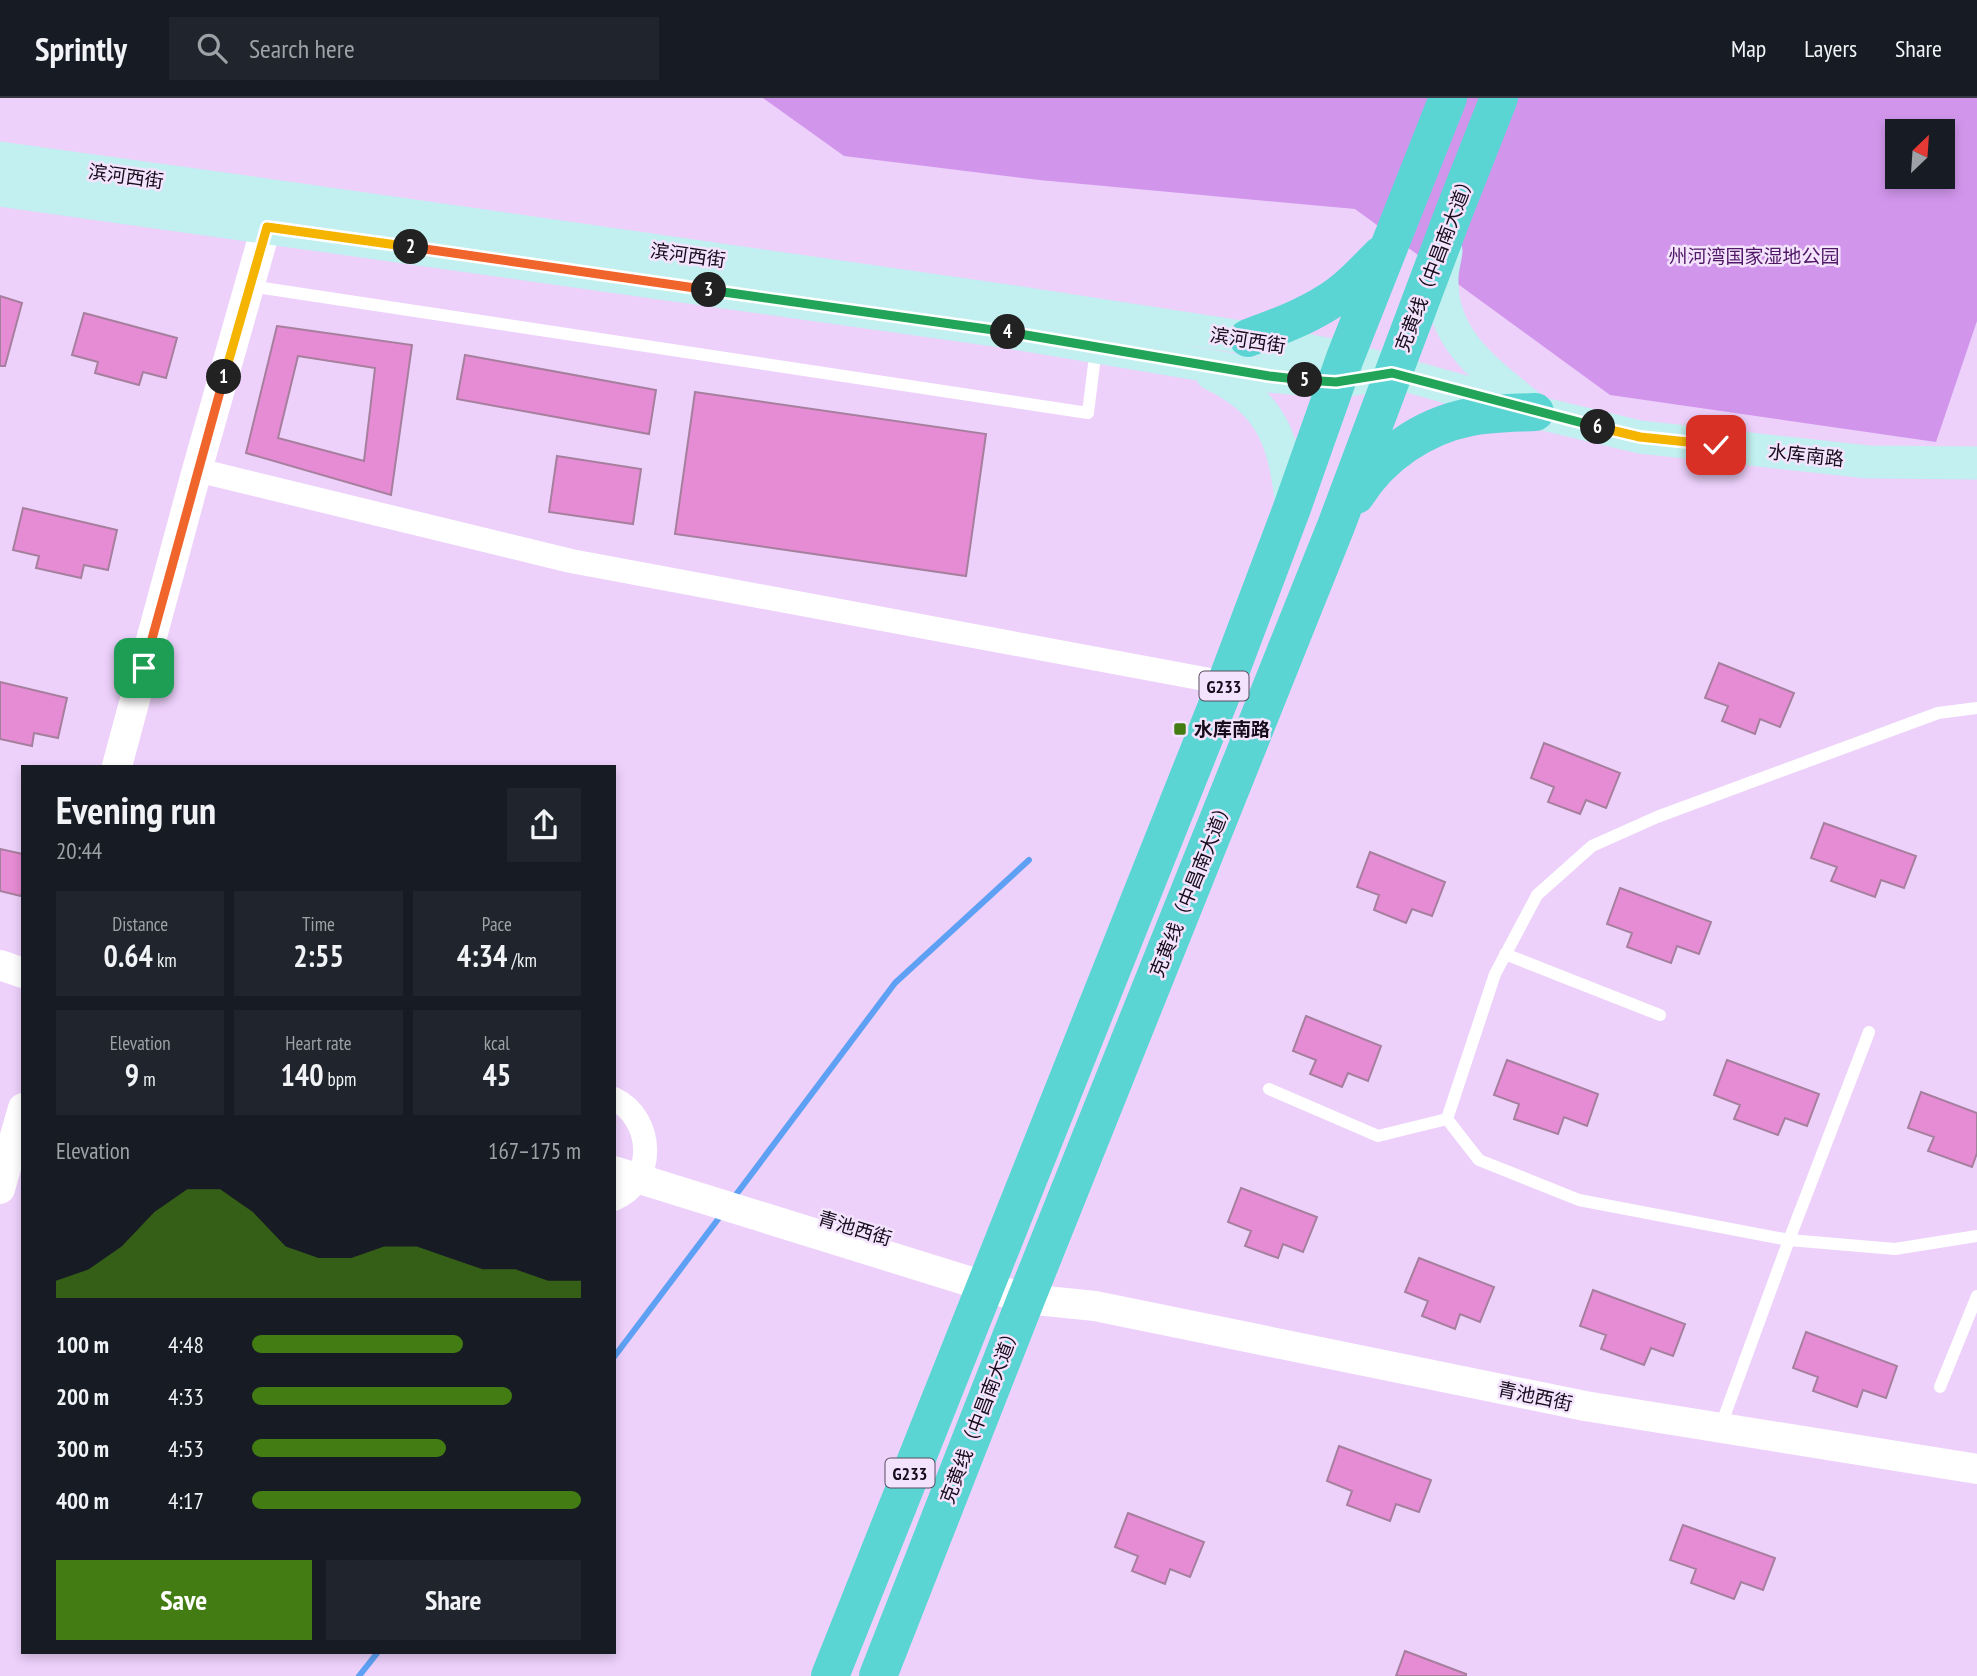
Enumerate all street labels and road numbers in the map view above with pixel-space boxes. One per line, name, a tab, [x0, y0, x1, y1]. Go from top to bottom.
street label: 滨河西街	[87, 159, 165, 193]
street label: 克黄线（中昌南大道）	[1390, 169, 1480, 355]
street label: 滨河西街	[649, 238, 727, 272]
street label: 滨河西街	[1209, 322, 1287, 358]
street label: 水库南路	[1767, 439, 1845, 471]
road number: G233	[1200, 672, 1248, 700]
street label: 克黄线（中昌南大道）	[1144, 795, 1238, 981]
street label: 青池西街	[815, 1205, 895, 1251]
street label: 克黄线（中昌南大道）	[935, 1321, 1025, 1507]
street label: 青池西街	[1495, 1376, 1575, 1416]
road number: G233	[886, 1458, 934, 1488]

